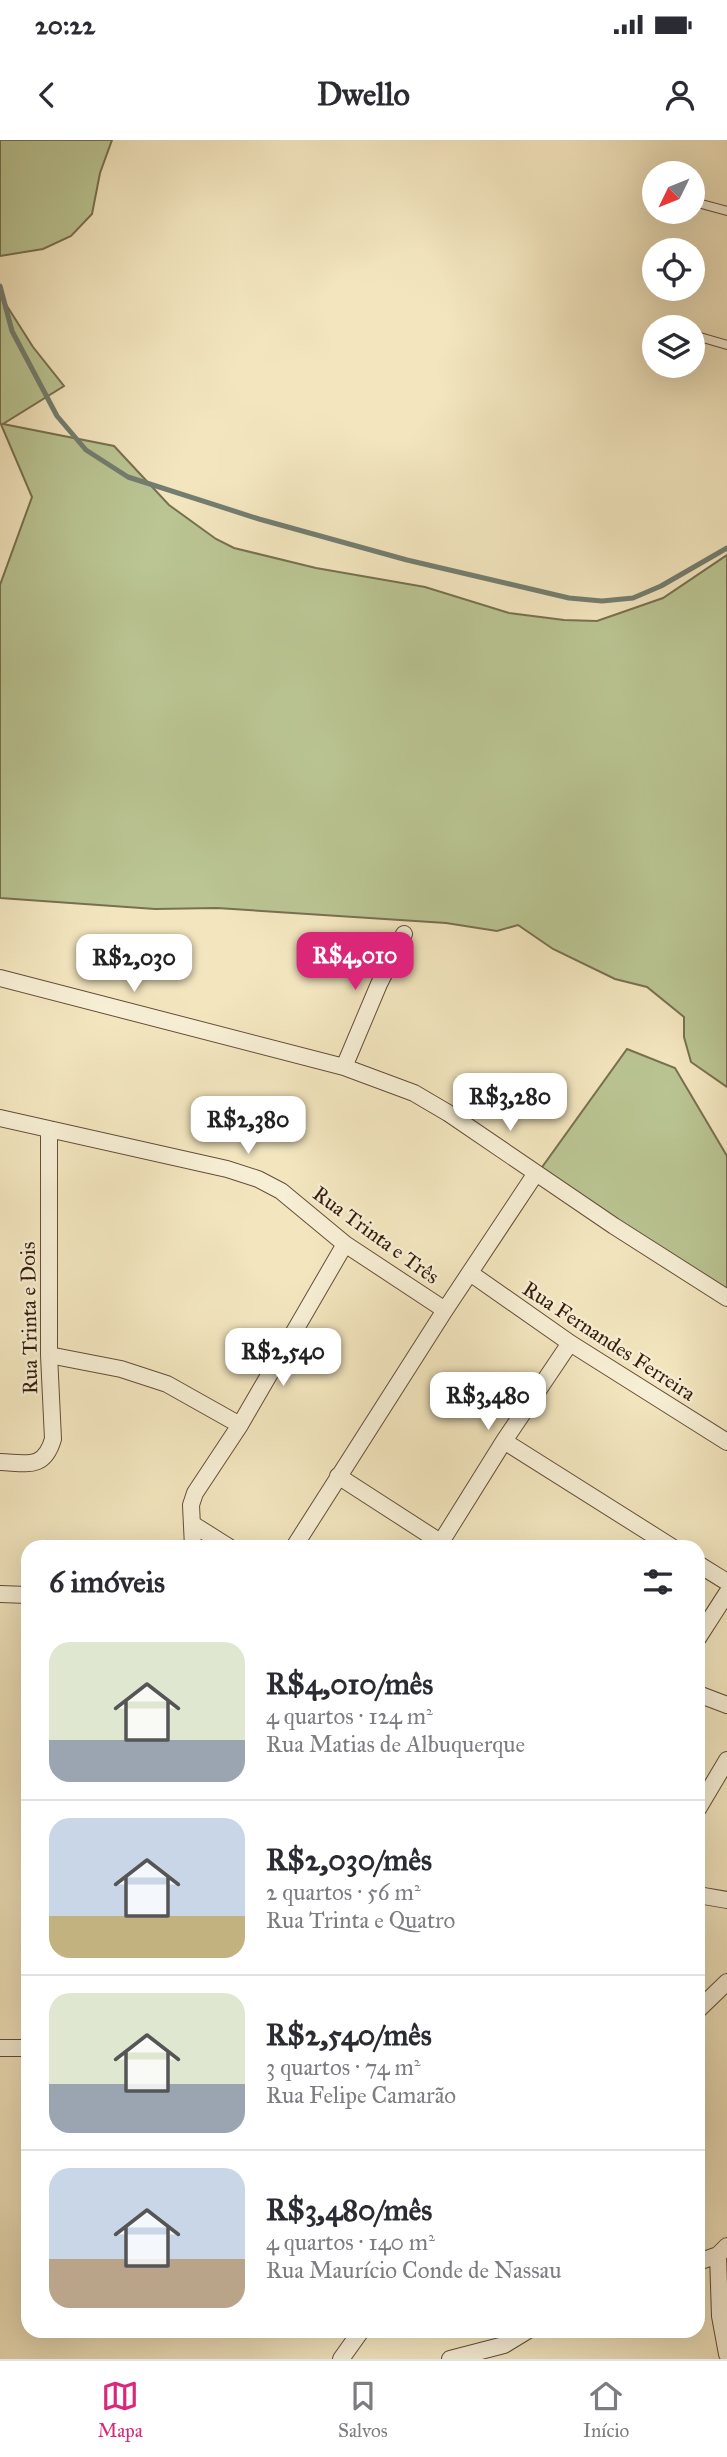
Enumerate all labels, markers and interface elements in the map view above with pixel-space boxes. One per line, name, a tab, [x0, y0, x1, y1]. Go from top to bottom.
text: 20:22	[35, 9, 95, 41]
text: Dwello	[317, 75, 410, 114]
icon: back	[28, 76, 66, 114]
icon: person	[661, 76, 699, 114]
north arrow	[642, 161, 705, 224]
map controls	[642, 161, 705, 378]
button: locate	[642, 238, 705, 301]
button: layers	[642, 315, 705, 378]
pin: R$4,010	[290, 932, 420, 992]
pin: R$2,030	[69, 934, 199, 994]
text: R$4,010	[313, 941, 397, 969]
text: R$2,030	[92, 943, 176, 971]
pin: R$3,280	[445, 1074, 575, 1133]
text: R$3,280	[469, 1082, 551, 1110]
pin: R$2,380	[183, 1096, 313, 1156]
text: R$2,380	[207, 1105, 289, 1133]
street label: Rua Trinta e Três	[308, 1180, 444, 1290]
street label: Rua Trinta e Dois	[15, 1241, 43, 1395]
street label: Rua Fernandes Ferreira	[518, 1275, 700, 1407]
pin: R$2,540	[218, 1328, 348, 1388]
text: R$2,540	[241, 1337, 325, 1365]
pin: R$3,480	[423, 1372, 553, 1432]
text: R$3,480	[446, 1381, 530, 1409]
icon: filters	[639, 1563, 677, 1601]
text: 6 imóveis	[49, 1564, 165, 1600]
text: R$4,010/mês	[266, 1666, 433, 1702]
icon: home	[105, 1670, 189, 1754]
text: 4 quartos · 124 m²	[266, 1702, 433, 1730]
text: Rua Matias de Albuquerque	[266, 1730, 525, 1758]
text: R$2,030/mês	[266, 1842, 432, 1878]
icon: home	[105, 1846, 189, 1930]
text: 2 quartos · 56 m²	[266, 1878, 421, 1906]
text: Rua Trinta e Quatro	[266, 1906, 455, 1934]
text: R$2,540/mês	[266, 2017, 432, 2053]
icon: home	[105, 2021, 189, 2105]
text: 3 quartos · 74 m²	[266, 2053, 421, 2081]
text: Rua Felipe Camarão	[266, 2081, 456, 2109]
text: R$3,480/mês	[266, 2192, 432, 2228]
icon: home	[105, 2196, 189, 2280]
text: 4 quartos · 140 m²	[266, 2228, 435, 2256]
text: Rua Maurício Conde de Nassau	[266, 2256, 562, 2284]
tab: Mapa	[98, 2377, 143, 2442]
tab: Salvos	[338, 2377, 388, 2442]
tab: Início	[583, 2377, 629, 2442]

